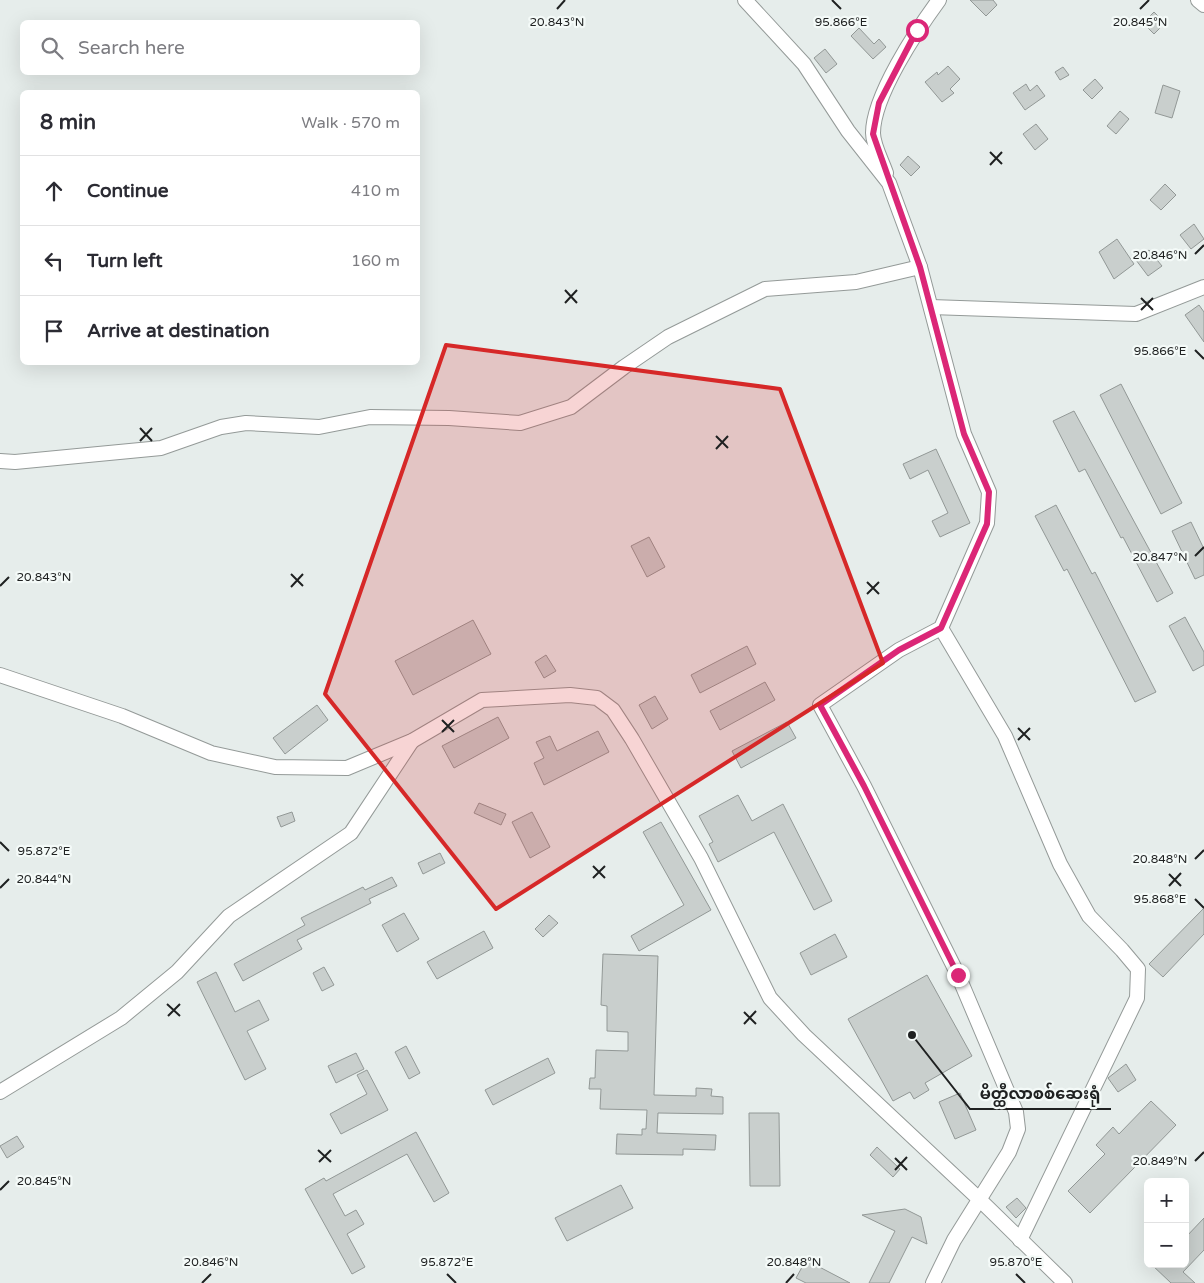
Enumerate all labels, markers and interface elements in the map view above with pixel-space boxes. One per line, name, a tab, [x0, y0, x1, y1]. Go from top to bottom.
text: 20.843°N	[530, 15, 584, 29]
text: 95.866°E	[815, 15, 868, 29]
text: 20.845°N	[1113, 15, 1167, 29]
route start	[906, 19, 929, 42]
search box	[20, 20, 420, 75]
icon: search	[38, 34, 66, 62]
text: Search here	[78, 37, 185, 59]
text: 8 min	[40, 110, 96, 135]
text: Walk · 570 m	[301, 113, 400, 133]
icon: ahead	[40, 177, 68, 205]
text: Continue	[87, 180, 169, 202]
text: 410 m	[351, 181, 400, 201]
icon: left	[40, 247, 68, 275]
text: 20.846°N	[1133, 248, 1187, 262]
text: Turn left	[87, 250, 163, 272]
text: 160 m	[351, 251, 400, 271]
icon: arrive	[40, 317, 68, 345]
text: Arrive at destination	[87, 320, 270, 342]
text: 95.866°E	[1134, 344, 1187, 358]
text: 20.847°N	[1132, 550, 1188, 564]
text: 20.843°N	[17, 570, 71, 584]
text: 95.872°E	[18, 844, 71, 858]
text: 20.848°N	[1133, 852, 1187, 866]
text: 20.844°N	[17, 872, 71, 886]
text: 95.868°E	[1134, 892, 1187, 906]
route end	[947, 964, 970, 987]
callout: မိတ္ထီလာစစ်ဆေးရုံ	[970, 1078, 1111, 1109]
text: မိတ္ထီလာစစ်ဆေးရုံ	[980, 1082, 1100, 1107]
text: 20.849°N	[1133, 1154, 1187, 1168]
text: 20.845°N	[17, 1174, 71, 1188]
map controls	[1144, 1178, 1189, 1268]
button: +	[1144, 1178, 1189, 1223]
button: −	[1144, 1223, 1189, 1268]
text: 20.846°N	[184, 1255, 238, 1269]
text: 95.872°E	[421, 1255, 474, 1269]
text: 20.848°N	[767, 1255, 821, 1269]
text: 95.870°E	[990, 1255, 1043, 1269]

